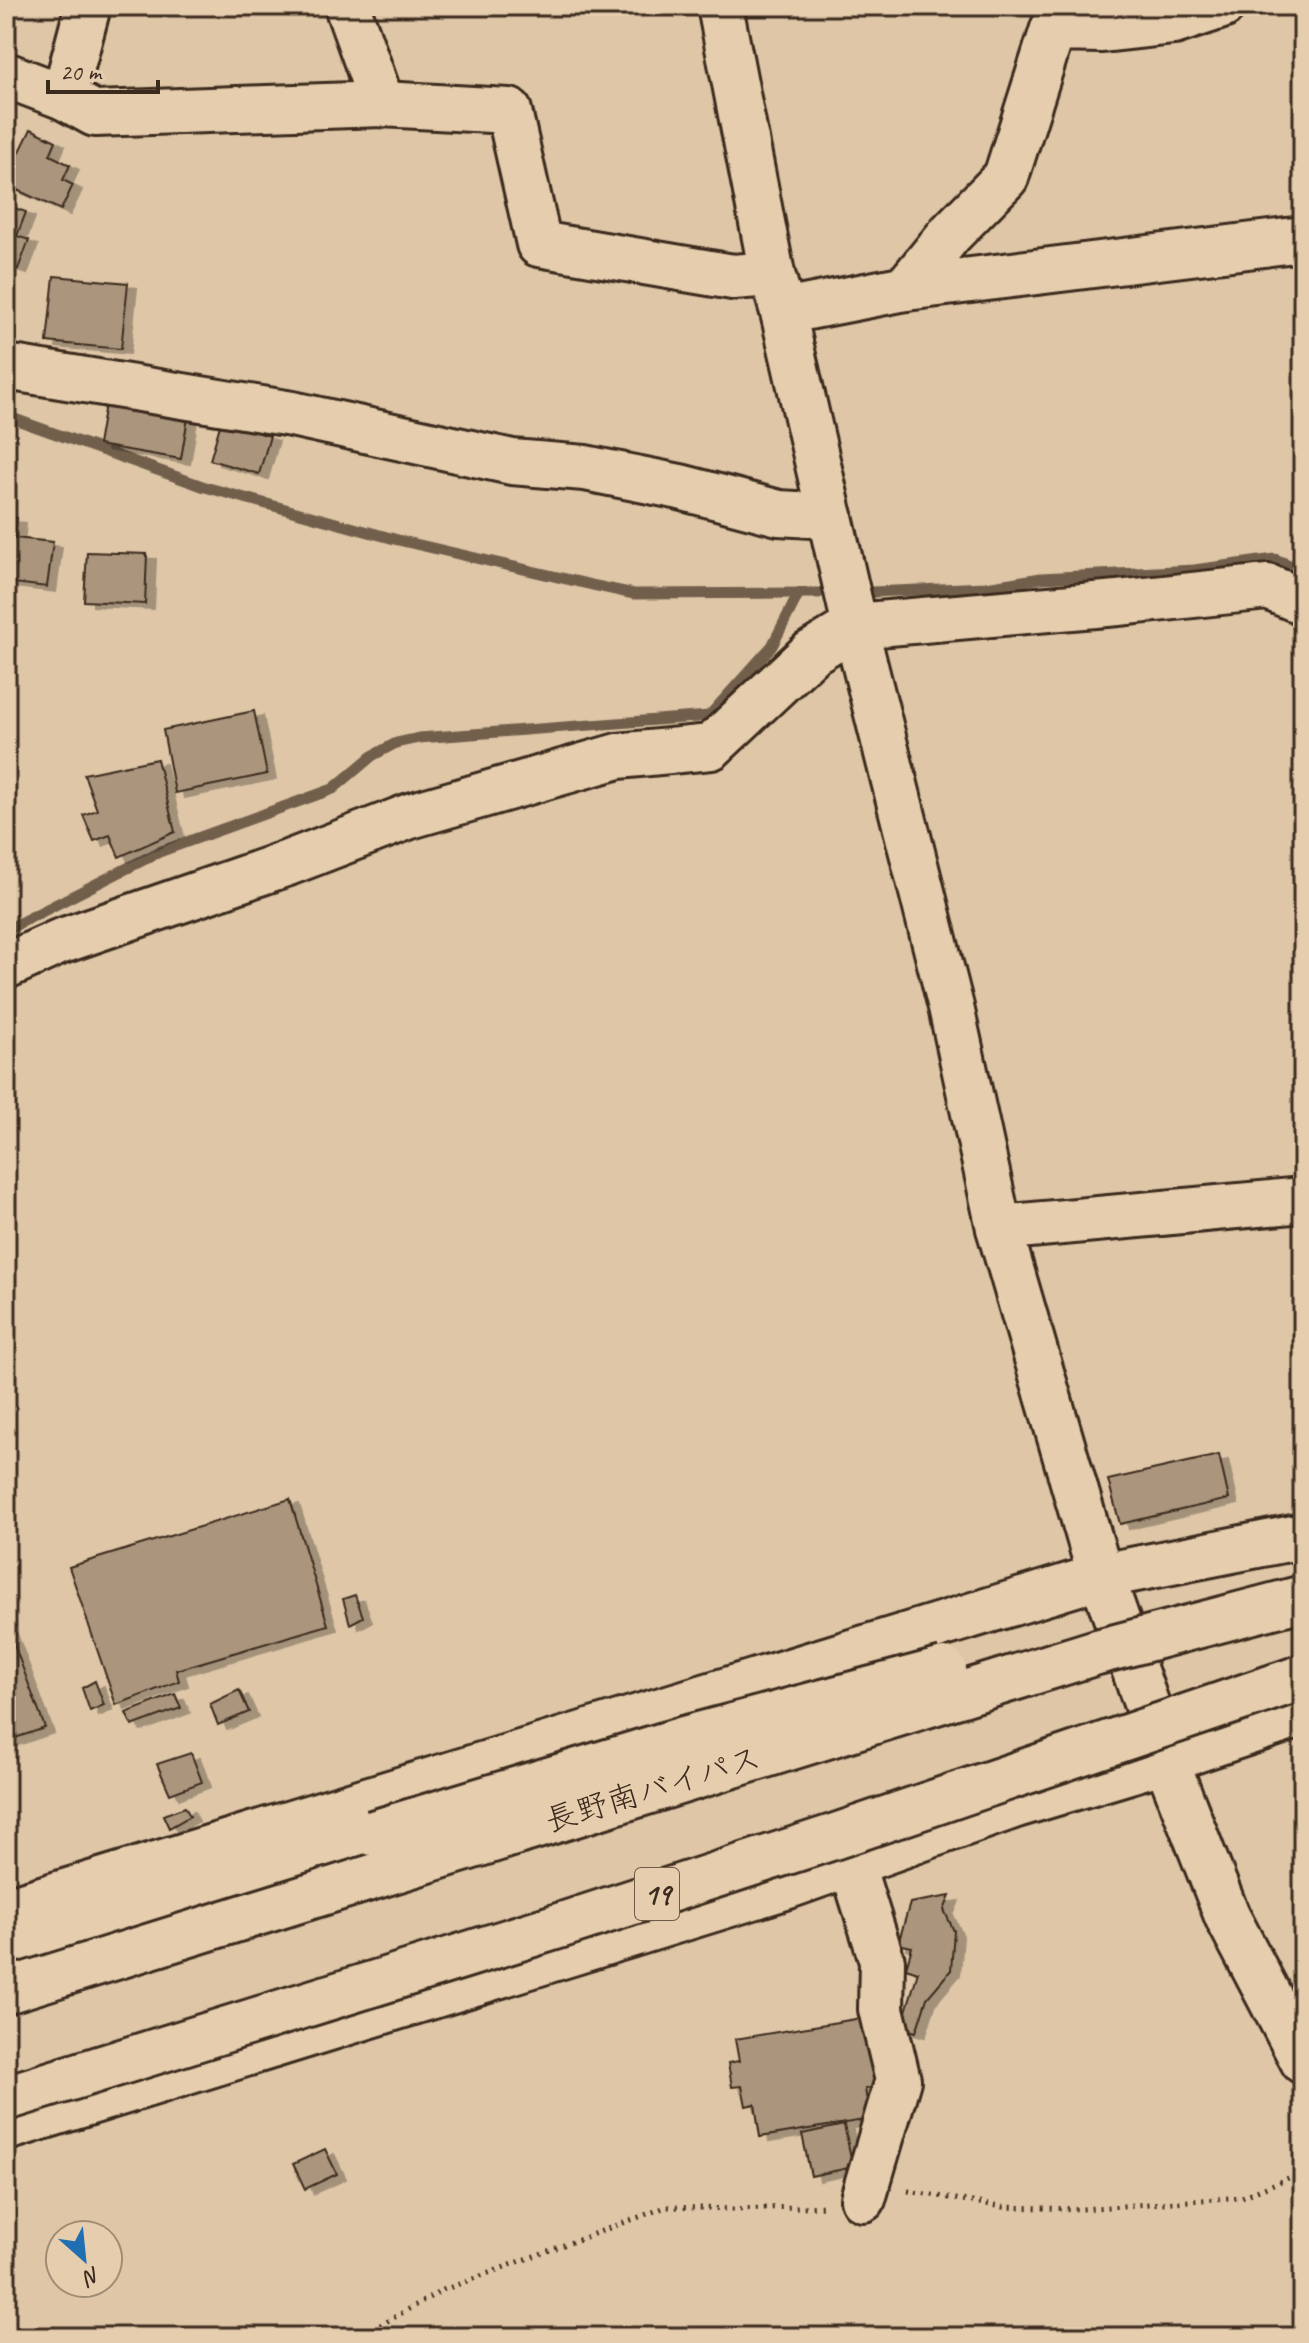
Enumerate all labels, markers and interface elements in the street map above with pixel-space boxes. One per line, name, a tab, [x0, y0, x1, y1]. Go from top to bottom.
scale bar	[48, 44, 158, 94]
text: 20 m	[60, 57, 103, 87]
street label: 長野南バイパス	[540, 1737, 766, 1841]
road number: 19	[635, 1868, 679, 1920]
north arrow	[44, 2219, 124, 2299]
text: N	[77, 2260, 105, 2293]

